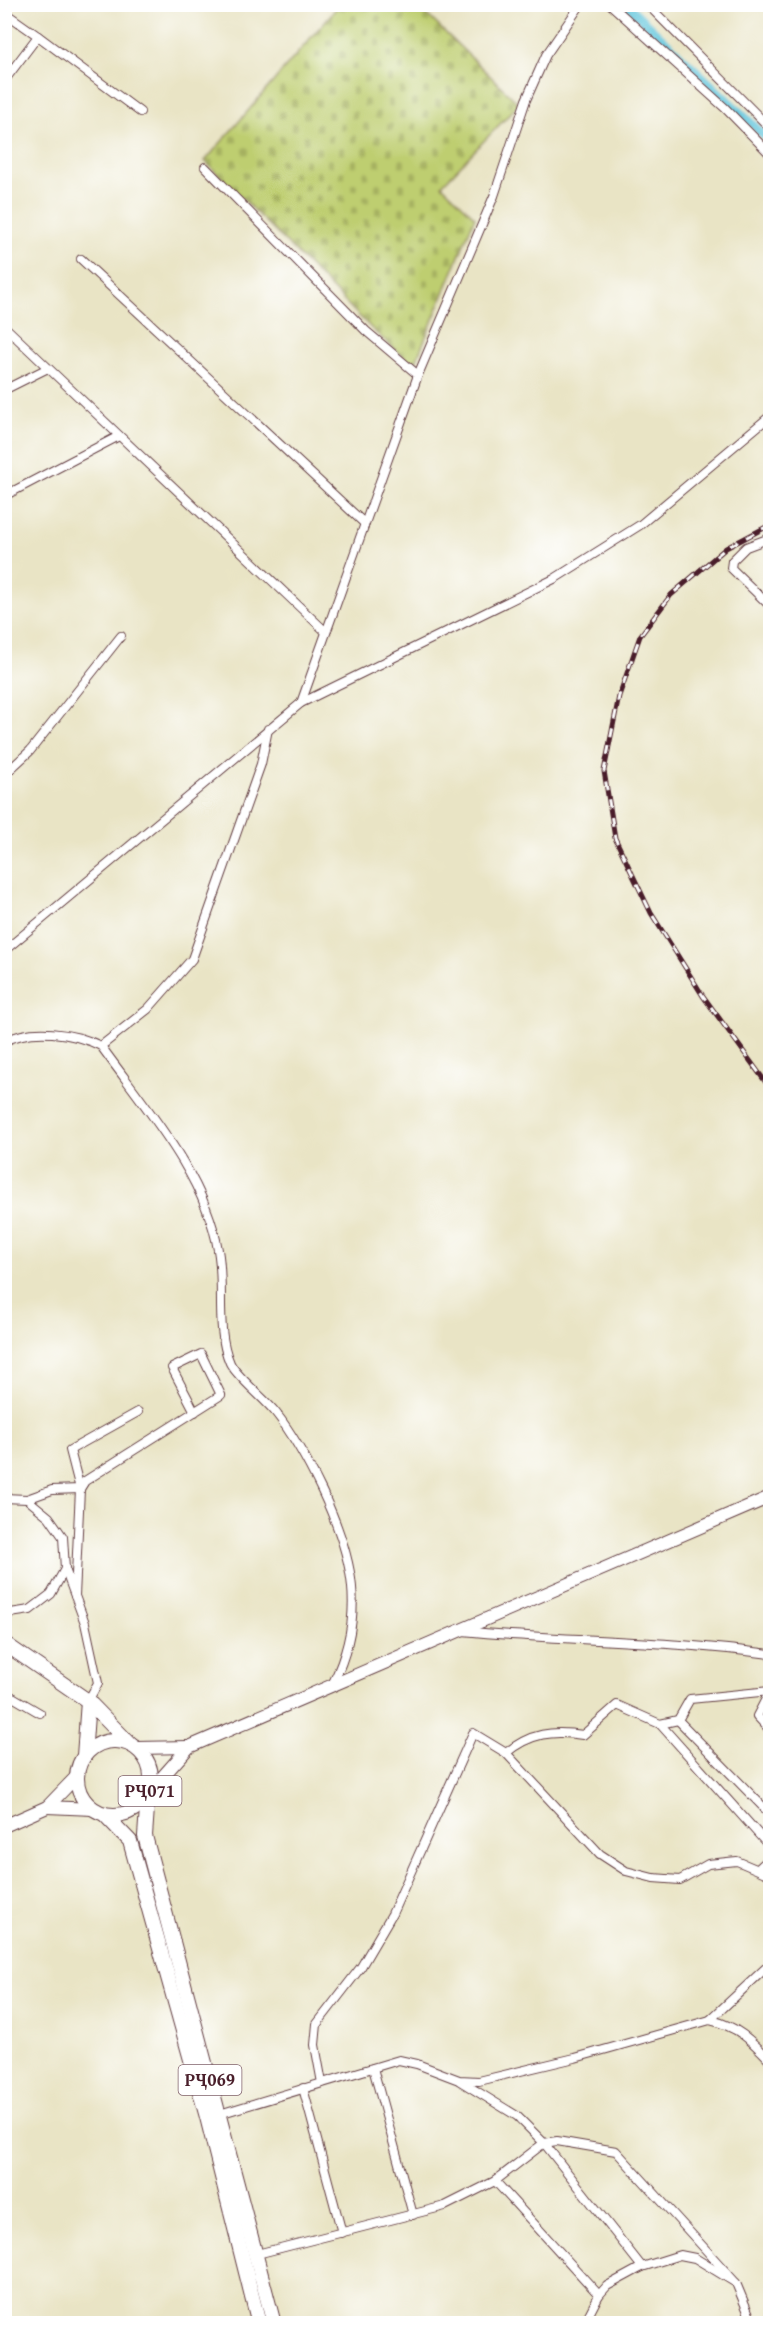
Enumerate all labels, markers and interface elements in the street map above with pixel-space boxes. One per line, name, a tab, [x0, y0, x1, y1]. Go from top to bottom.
road number: РҶ071	[118, 1776, 182, 1806]
road number: РҶ069	[178, 2065, 242, 2095]

